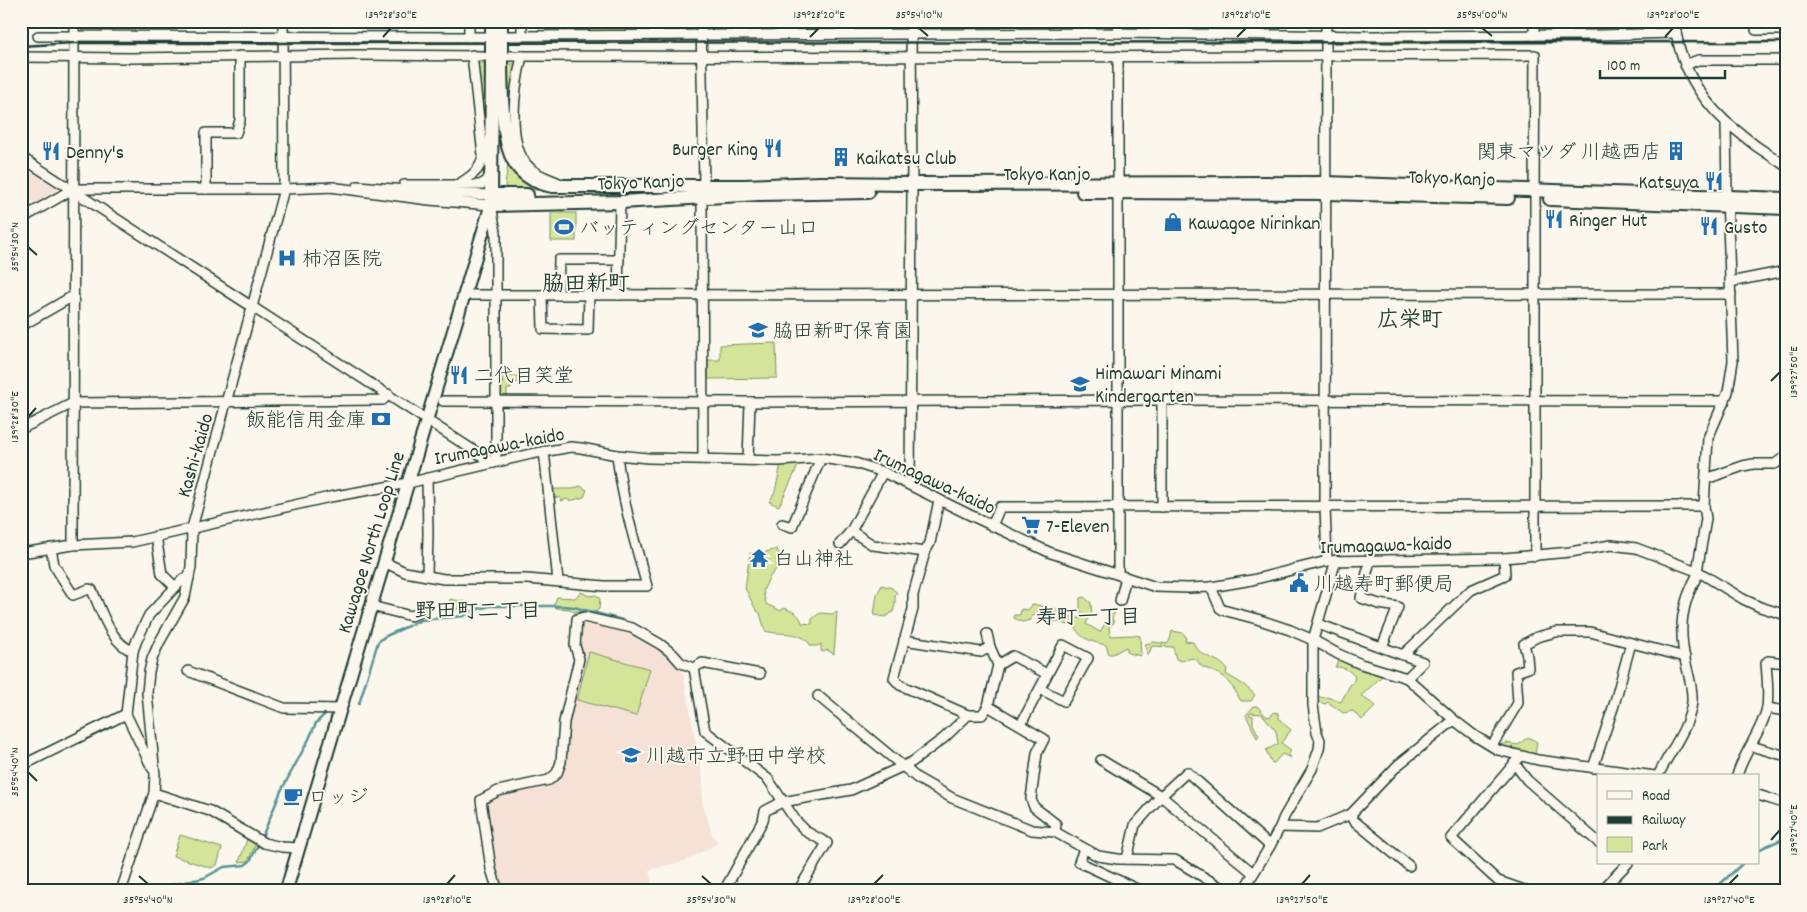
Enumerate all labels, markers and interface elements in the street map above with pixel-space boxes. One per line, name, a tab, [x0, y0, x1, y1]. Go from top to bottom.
text: 139°28'30"E	[365, 7, 417, 24]
text: 139°28'20"E	[793, 7, 845, 24]
text: 35°54'10"N	[895, 7, 943, 24]
text: 139°28'10"E	[1222, 7, 1271, 24]
text: 35°54'00"N	[1457, 7, 1508, 24]
text: 139°28'00"E	[1647, 7, 1700, 24]
scale bar	[1600, 48, 1724, 80]
text: 100 m	[1607, 56, 1640, 78]
place label: Burger King	[672, 137, 758, 165]
restaurant icon: Burger King	[762, 137, 784, 159]
restaurant icon: Denny's	[40, 140, 62, 162]
place label: Denny's	[66, 140, 124, 168]
place label: 関東マツダ 川越西店	[1476, 140, 1661, 168]
building icon: 関東マツダ 川越西店	[1665, 140, 1687, 162]
building icon: Kaikatsu Club	[830, 146, 852, 168]
place label: Kaikatsu Club	[856, 146, 957, 174]
street label: Tokyo Kanjo	[1004, 162, 1091, 190]
street label: Tokyo Kanjo	[1408, 164, 1496, 196]
street label: Tokyo Kanjo	[597, 168, 685, 200]
place label: Katsuya	[1638, 170, 1700, 198]
restaurant icon: Katsuya	[1703, 170, 1725, 192]
restaurant icon: Ringer Hut	[1543, 208, 1565, 230]
place label: Ringer Hut	[1569, 208, 1647, 236]
shop icon: Kawagoe Nirinkan	[1162, 211, 1184, 233]
place label: Kawagoe Nirinkan	[1188, 211, 1321, 239]
restaurant icon: Gusto	[1698, 215, 1720, 237]
place label: Gusto	[1724, 215, 1768, 243]
sports icon: バッティングセンター山口	[553, 216, 575, 238]
place label: バッティングセンター山口	[579, 216, 818, 244]
text: 35°54'30"N	[7, 222, 24, 272]
hospital icon: 柿沼医院	[276, 247, 298, 269]
place label: 柿沼医院	[302, 247, 382, 275]
district label: 脇田新町	[542, 270, 630, 301]
district label: 広栄町	[1377, 306, 1443, 337]
school or university icon: 脇田新町保育園	[747, 319, 769, 341]
place label: 脇田新町保育園	[773, 319, 913, 347]
text: 139°27'50"E	[1786, 346, 1803, 398]
place label: Himawari Minami Kindergarten	[1095, 361, 1222, 412]
restaurant icon: 二代目笑堂	[448, 364, 470, 386]
place label: 二代目笑堂	[474, 364, 574, 392]
school or university icon: Himawari Minami Kindergarten	[1069, 373, 1091, 395]
text: 139°28'30"E	[7, 391, 24, 443]
place label: 飯能信用金庫	[246, 408, 366, 436]
bank icon: 飯能信用金庫	[370, 408, 392, 430]
street label: Kashi-kaido	[172, 410, 222, 501]
street label: Irumagawa-kaido	[432, 422, 567, 474]
street label: Irumagawa-kaido	[868, 442, 1000, 523]
street label: Kawagoe North Loop Line	[332, 448, 414, 637]
supermarket icon: 7-Eleven	[1020, 514, 1042, 536]
place label: 7-Eleven	[1046, 514, 1110, 542]
street label: Irumagawa-kaido	[1320, 531, 1453, 563]
temple icon: 白山神社	[748, 547, 770, 569]
place label: 白山神社	[774, 547, 854, 575]
public building icon: 川越寿町郵便局	[1288, 572, 1310, 594]
place label: 川越寿町郵便局	[1314, 572, 1454, 600]
district label: 野田町二丁目	[415, 598, 541, 628]
district label: 寿町一丁目	[1036, 604, 1141, 634]
school or university icon: 川越市立野田中学校	[620, 744, 642, 766]
place label: 川越市立野田中学校	[646, 744, 826, 772]
text: 35°54'40"N	[7, 747, 24, 797]
legend	[1597, 774, 1760, 864]
cafe icon: ロッジ	[282, 785, 304, 807]
place label: ロッジ	[308, 785, 368, 813]
text: Road	[1642, 786, 1670, 808]
text: 139°27'40"E	[1786, 804, 1803, 855]
text: Railway	[1642, 810, 1686, 832]
text: Park	[1642, 836, 1668, 858]
text: 35°54'40"N	[123, 892, 173, 909]
text: 139°28'10"E	[423, 892, 472, 909]
text: 35°54'30"N	[686, 892, 736, 909]
text: 139°28'00"E	[848, 892, 901, 909]
text: 139°27'50"E	[1276, 892, 1328, 909]
text: 139°27'40"E	[1704, 892, 1755, 909]

